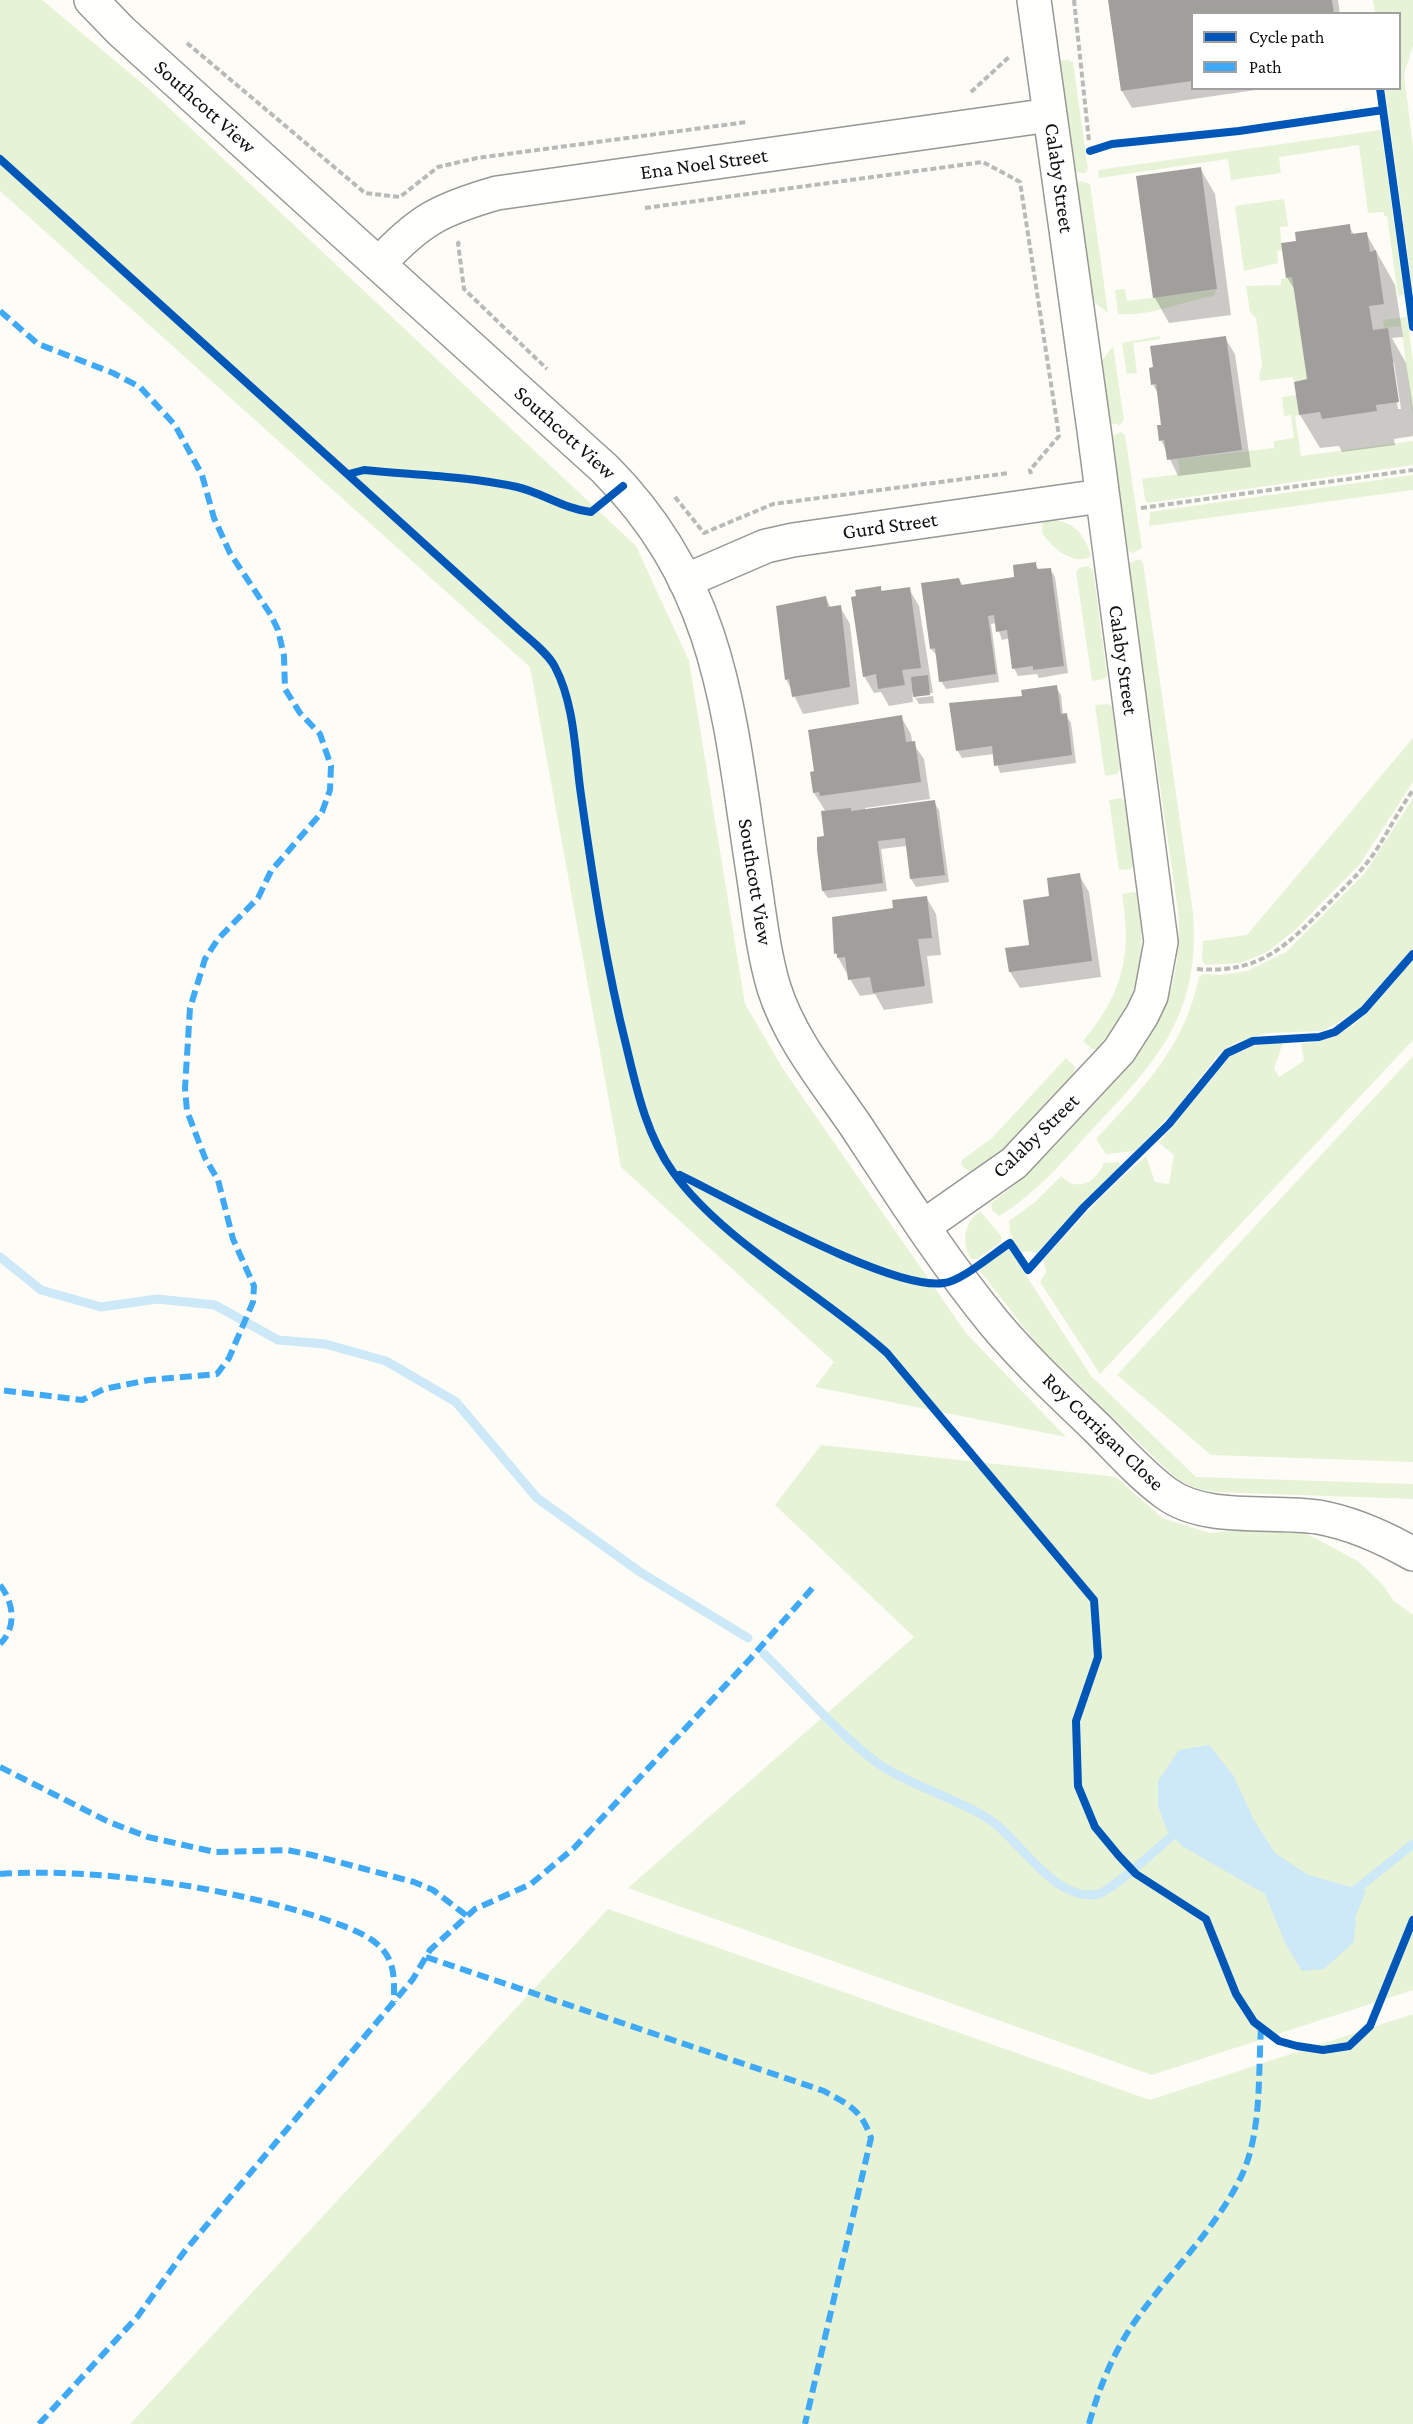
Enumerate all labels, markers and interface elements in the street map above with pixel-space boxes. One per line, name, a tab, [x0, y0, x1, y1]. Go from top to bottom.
legend	[1191, 12, 1401, 90]
text: Cycle path	[1249, 27, 1324, 47]
street label: Southcott View	[149, 55, 261, 159]
text: Path	[1249, 57, 1282, 77]
street label: Calaby Street	[1039, 121, 1079, 235]
street label: Ena Noel Street	[639, 143, 769, 185]
street label: Southcott View	[509, 381, 621, 485]
street label: Gurd Street	[841, 507, 939, 545]
street label: Calaby Street	[1103, 603, 1143, 717]
street label: Southcott View	[733, 817, 777, 947]
street label: Calaby Street	[987, 1088, 1085, 1184]
street label: Roy Corrigan Close	[1037, 1368, 1169, 1496]

